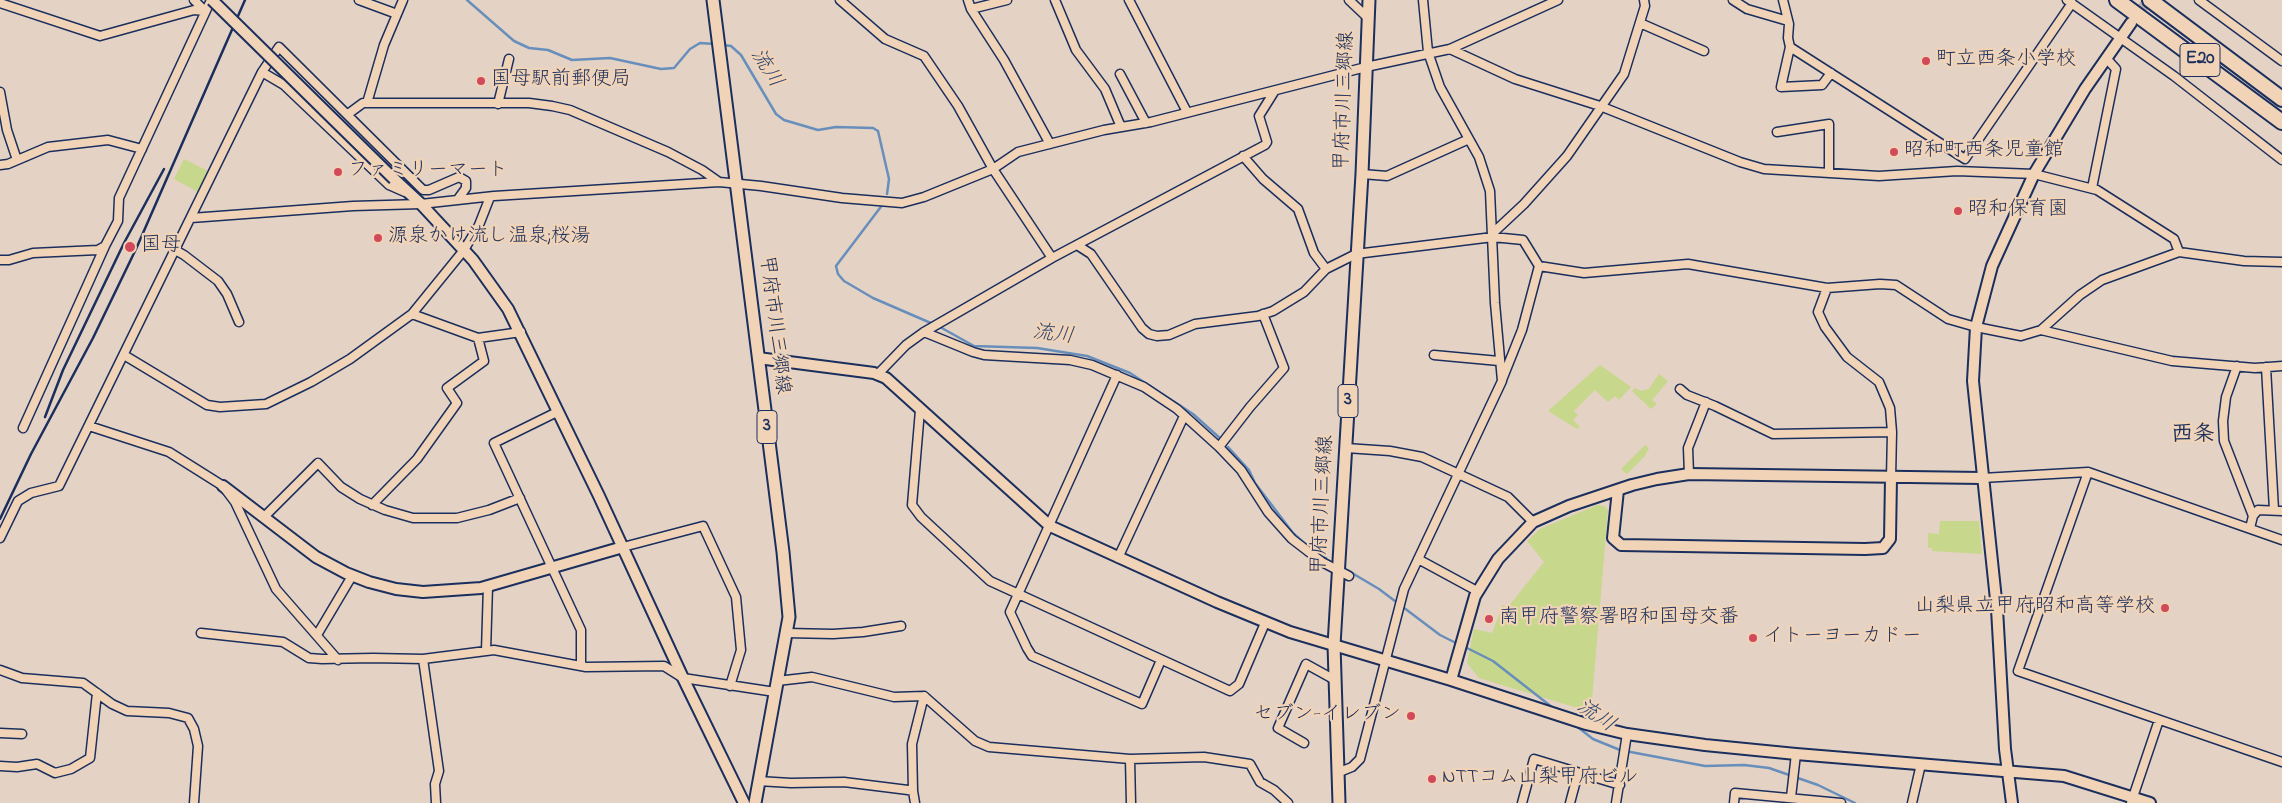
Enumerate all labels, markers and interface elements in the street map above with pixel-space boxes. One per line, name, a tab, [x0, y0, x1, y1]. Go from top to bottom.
street label: 甲府市川三郷線	[1332, 31, 1360, 171]
road number: E20	[2180, 44, 2220, 76]
water label: 流川	[743, 45, 787, 93]
place label: 町立西条小学校	[1936, 49, 2076, 73]
marker: 町立西条小学校	[1920, 55, 1932, 67]
place label: 国母駅前郵便局	[491, 69, 631, 93]
marker: 国母駅前郵便局	[475, 75, 487, 87]
place label: 昭和町西条児童館	[1904, 140, 2064, 164]
marker: 昭和町西条児童館	[1888, 146, 1900, 158]
place label: ファミリーマート	[348, 160, 508, 184]
marker: ファミリーマート	[332, 166, 344, 178]
place label: 昭和保育園	[1968, 199, 2068, 223]
marker: 昭和保育園	[1952, 205, 1964, 217]
place label: 源泉かけ流し温泉;桜湯	[388, 226, 591, 250]
marker: 源泉かけ流し温泉;桜湯	[372, 232, 384, 244]
place label: 国母	[141, 235, 181, 259]
marker: 国母	[123, 240, 137, 254]
street label: 甲府市川三郷線	[753, 254, 793, 396]
water label: 流川	[1031, 321, 1075, 351]
road number: 3	[1338, 384, 1358, 418]
road number: 3	[757, 411, 777, 444]
district label: 西条	[2171, 423, 2215, 449]
street label: 甲府市川三郷線	[1308, 434, 1340, 576]
place label: 山梨県立甲府昭和高等学校	[1915, 596, 2155, 620]
marker: 山梨県立甲府昭和高等学校	[2159, 602, 2171, 614]
place label: 南甲府警察署昭和国母交番	[1499, 607, 1739, 631]
marker: 南甲府警察署昭和国母交番	[1483, 613, 1495, 625]
place label: イトーヨーカドー	[1763, 626, 1922, 650]
marker: イトーヨーカドー	[1747, 632, 1759, 644]
water label: 流川	[1571, 695, 1619, 739]
place label: セブン-イレブン	[1254, 704, 1401, 728]
marker: セブン-イレブン	[1405, 710, 1417, 722]
place label: NTTコム山梨甲府ビル	[1442, 767, 1638, 791]
marker: NTTコム山梨甲府ビル	[1426, 773, 1438, 785]

